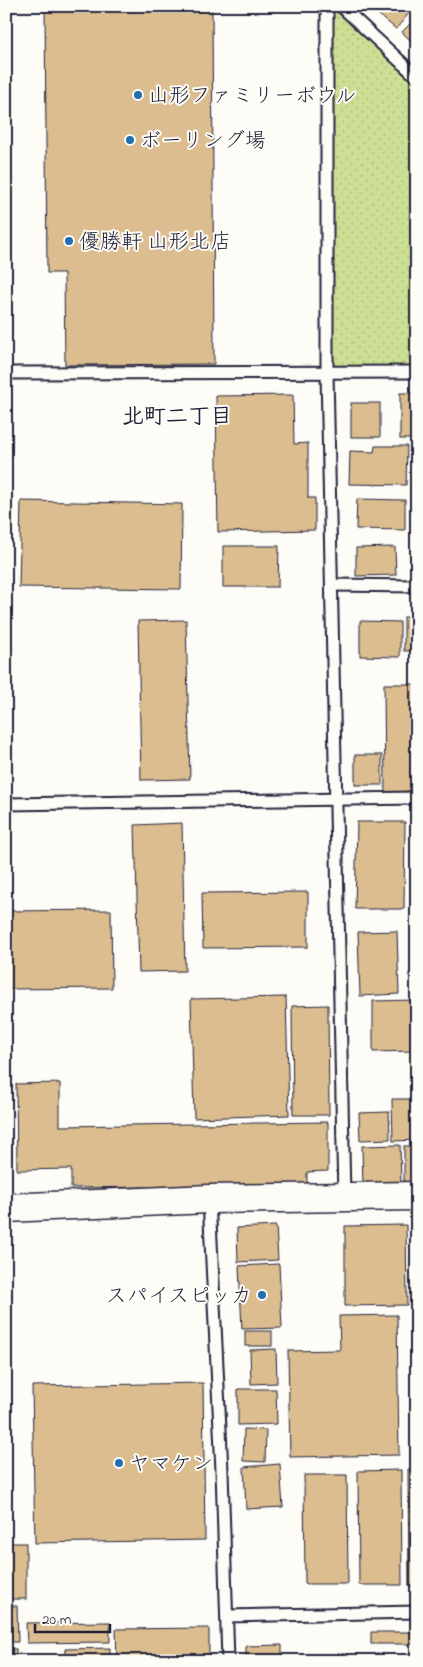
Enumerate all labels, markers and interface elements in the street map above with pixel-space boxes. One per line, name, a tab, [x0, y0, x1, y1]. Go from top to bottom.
place label: 山形ファミリーボウル	[148, 82, 356, 112]
marker: 山形ファミリーボウル	[132, 89, 144, 101]
place label: ボーリング場	[140, 127, 266, 157]
marker: ボーリング場	[124, 134, 136, 146]
place label: 優勝軒 山形北店	[79, 228, 231, 258]
marker: 優勝軒 山形北店	[63, 235, 75, 247]
district label: 北町二丁目	[122, 402, 232, 434]
place label: スパイスピッカ	[106, 1282, 252, 1312]
marker: スパイスピッカ	[256, 1289, 268, 1301]
place label: ヤマケン	[129, 1450, 213, 1480]
marker: ヤマケン	[113, 1457, 125, 1469]
scale bar	[35, 1602, 110, 1634]
text: 20 m	[42, 1609, 72, 1631]

